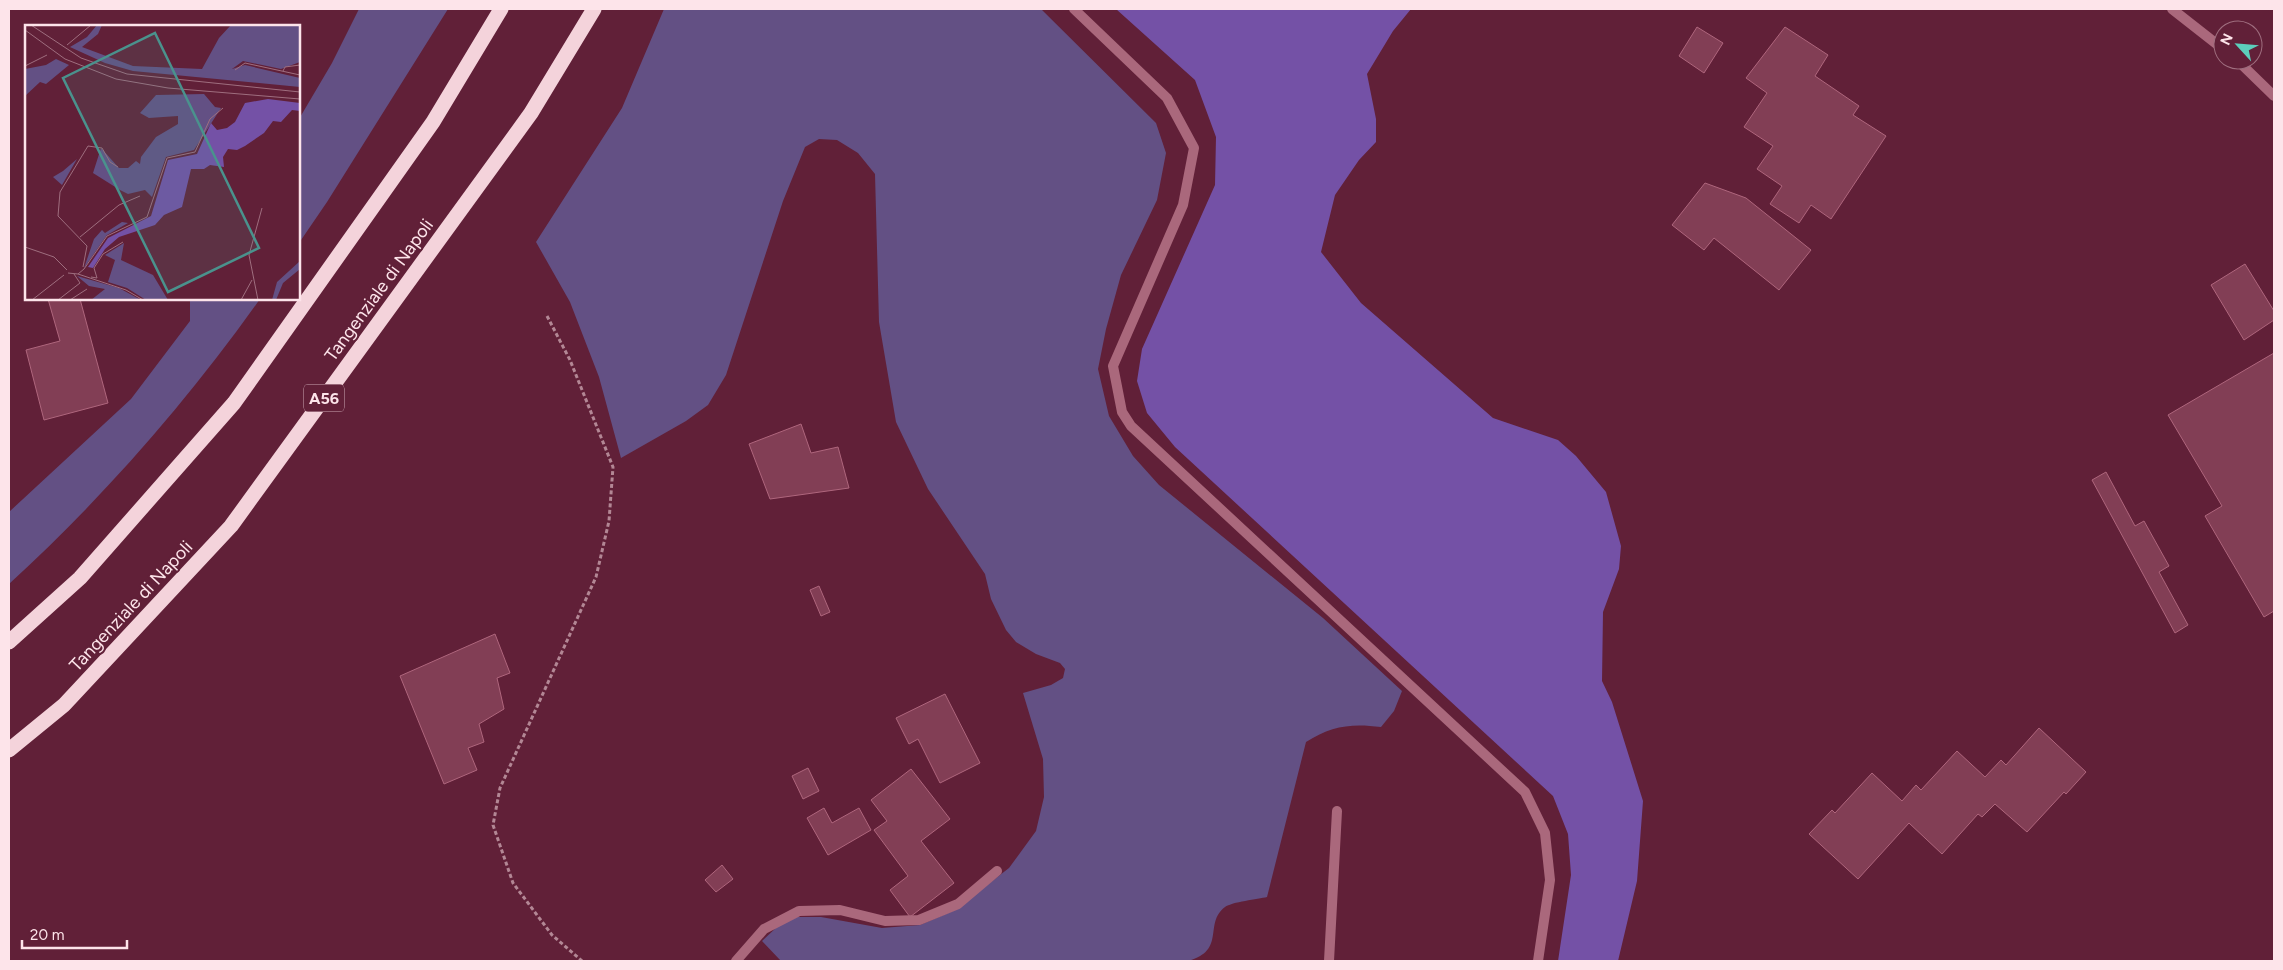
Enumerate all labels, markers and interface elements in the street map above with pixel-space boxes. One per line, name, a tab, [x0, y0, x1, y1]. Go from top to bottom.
north arrow	[2213, 20, 2263, 70]
inset map	[25, 25, 300, 300]
text: N	[2217, 31, 2237, 48]
street label: Tangenziale di Napoli	[320, 215, 438, 365]
road number: A56	[304, 384, 344, 412]
street label: Tangenziale di Napoli	[65, 536, 197, 676]
scale bar	[22, 918, 128, 950]
text: 20 m	[30, 926, 64, 944]

